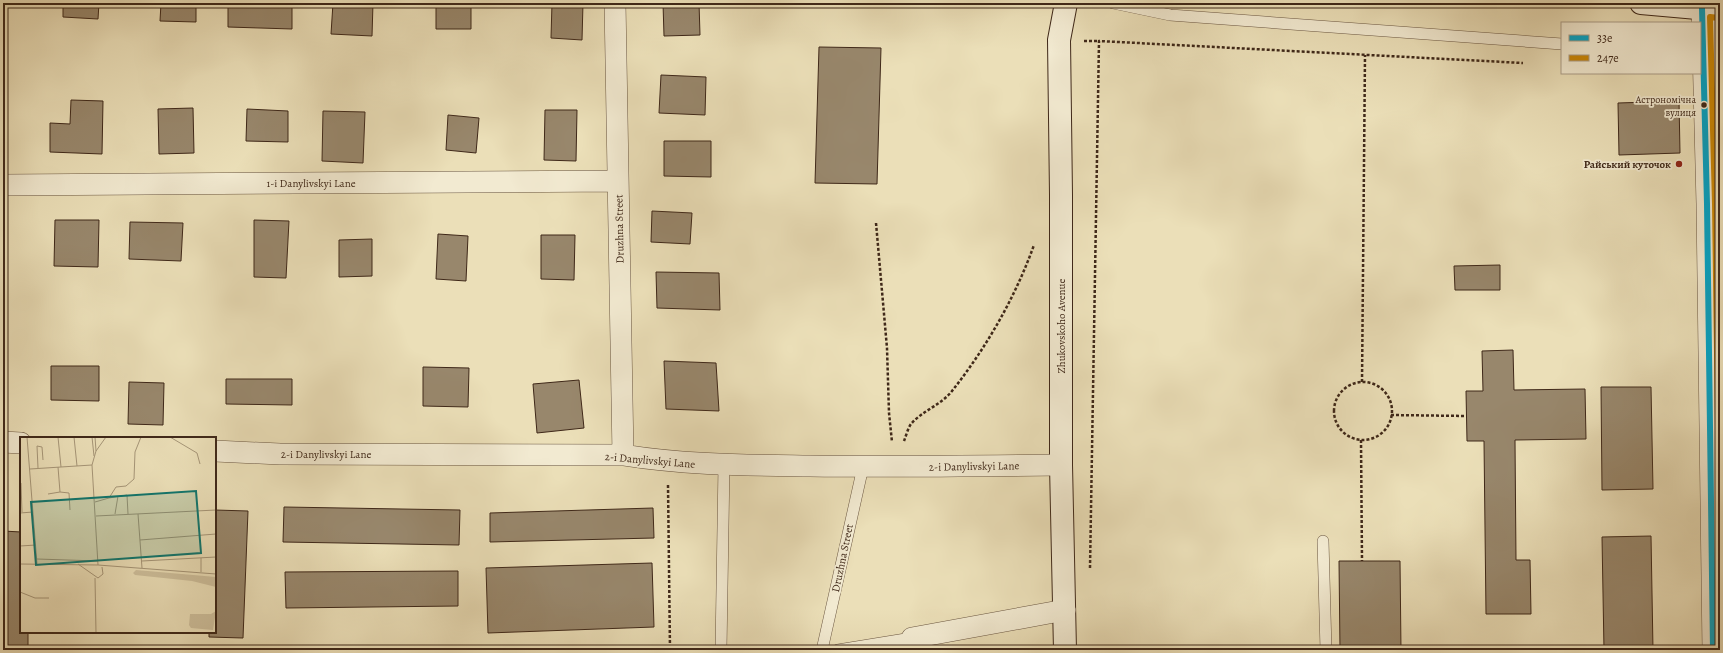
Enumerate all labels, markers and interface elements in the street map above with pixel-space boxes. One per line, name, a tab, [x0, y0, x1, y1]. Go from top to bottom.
legend	[1561, 22, 1701, 74]
text: 33е	[1597, 30, 1612, 46]
text: 247е	[1597, 50, 1619, 66]
place label: Астрономічна вулиця	[1635, 93, 1696, 119]
marker: Астрономічна вулиця	[1699, 100, 1709, 110]
place label: Райський куточок	[1584, 157, 1671, 172]
marker: Райський куточок	[1674, 159, 1684, 169]
street label: 1-i Danylivskyi Lane	[266, 176, 356, 191]
street label: Druzhna Street	[611, 194, 628, 264]
street label: Zhukovskoho Avenue	[1054, 278, 1069, 373]
inset map	[20, 437, 216, 633]
street label: 2-i Danylivskyi Lane	[281, 447, 371, 462]
street label: 2-i Danylivskyi Lane	[604, 449, 696, 472]
street label: 2-i Danylivskyi Lane	[929, 458, 1020, 475]
street label: Druzhna Street	[828, 522, 857, 594]

